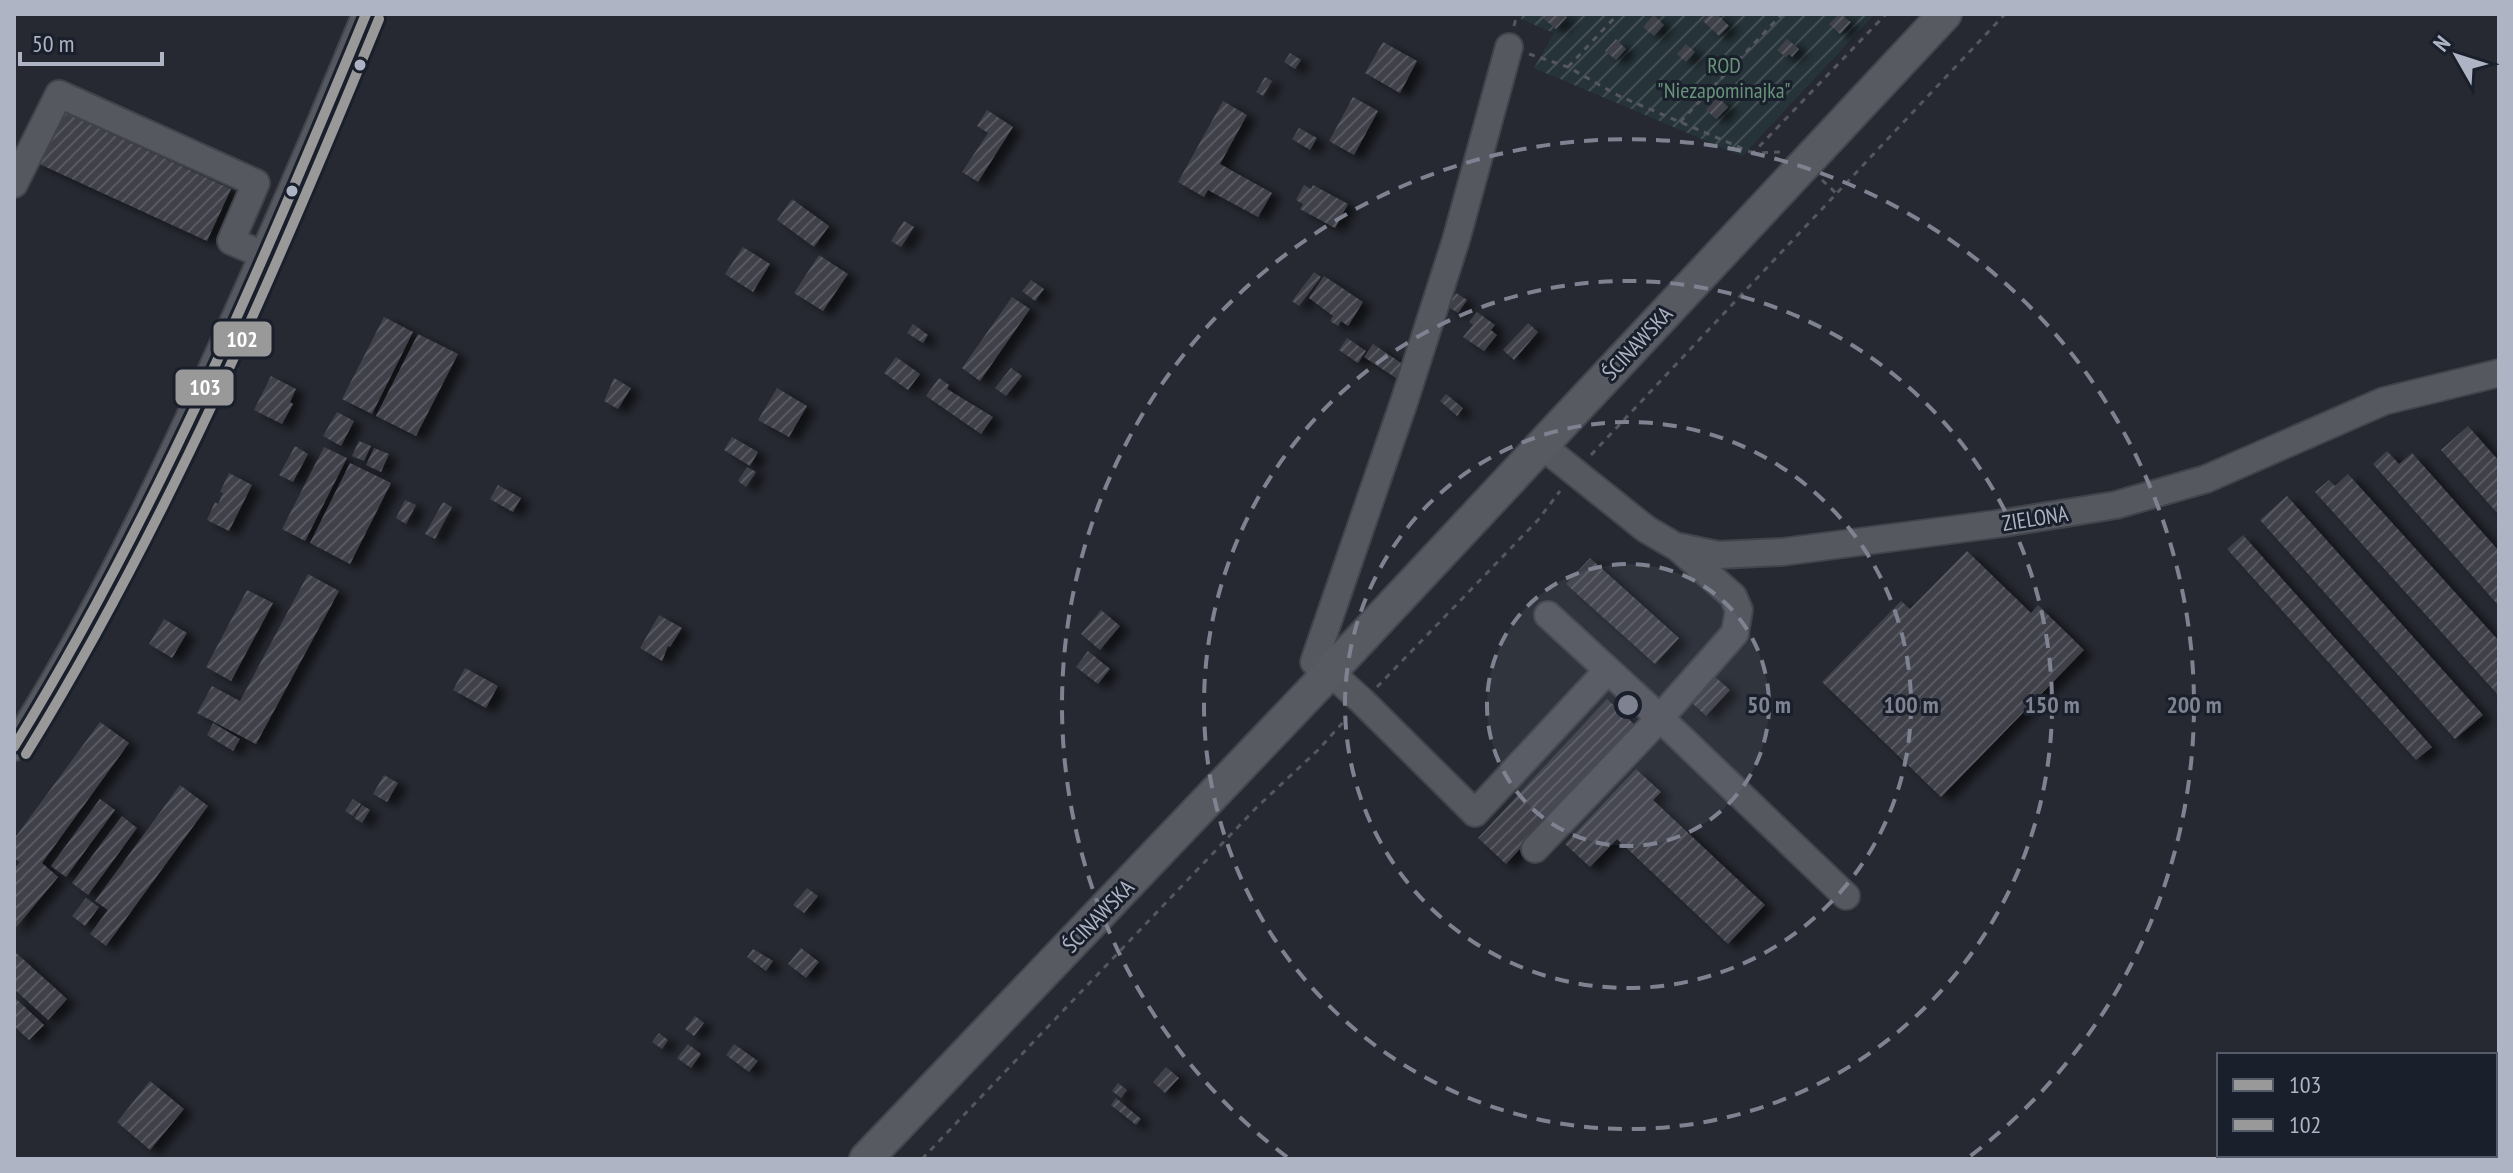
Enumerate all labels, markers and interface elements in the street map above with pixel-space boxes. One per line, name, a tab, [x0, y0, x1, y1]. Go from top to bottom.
scale bar	[20, 16, 162, 66]
north arrow	[2417, 16, 2497, 96]
text: 50 m	[32, 28, 74, 59]
text: N	[2427, 30, 2456, 57]
park label: ROD "Niezapominajka"	[1657, 51, 1791, 104]
unlabelled marker	[352, 57, 368, 73]
unlabelled marker	[284, 183, 300, 199]
street label: ŚCINAWSKA	[1596, 300, 1679, 386]
line badge: 102	[212, 320, 273, 358]
text: 102	[226, 325, 258, 353]
line badge: 103	[174, 368, 235, 407]
text: 103	[189, 373, 221, 401]
street label: ZIELONA	[2000, 499, 2071, 537]
text: 50 m	[1747, 689, 1791, 720]
text: 100 m	[1883, 689, 1939, 720]
text: 150 m	[2024, 689, 2080, 720]
text: 200 m	[2166, 689, 2222, 720]
centre of rings	[1614, 691, 1642, 719]
street label: ŚCINAWSKA	[1056, 873, 1140, 959]
legend	[2217, 1053, 2497, 1157]
text: 103	[2289, 1069, 2321, 1100]
text: 102	[2289, 1109, 2321, 1140]

